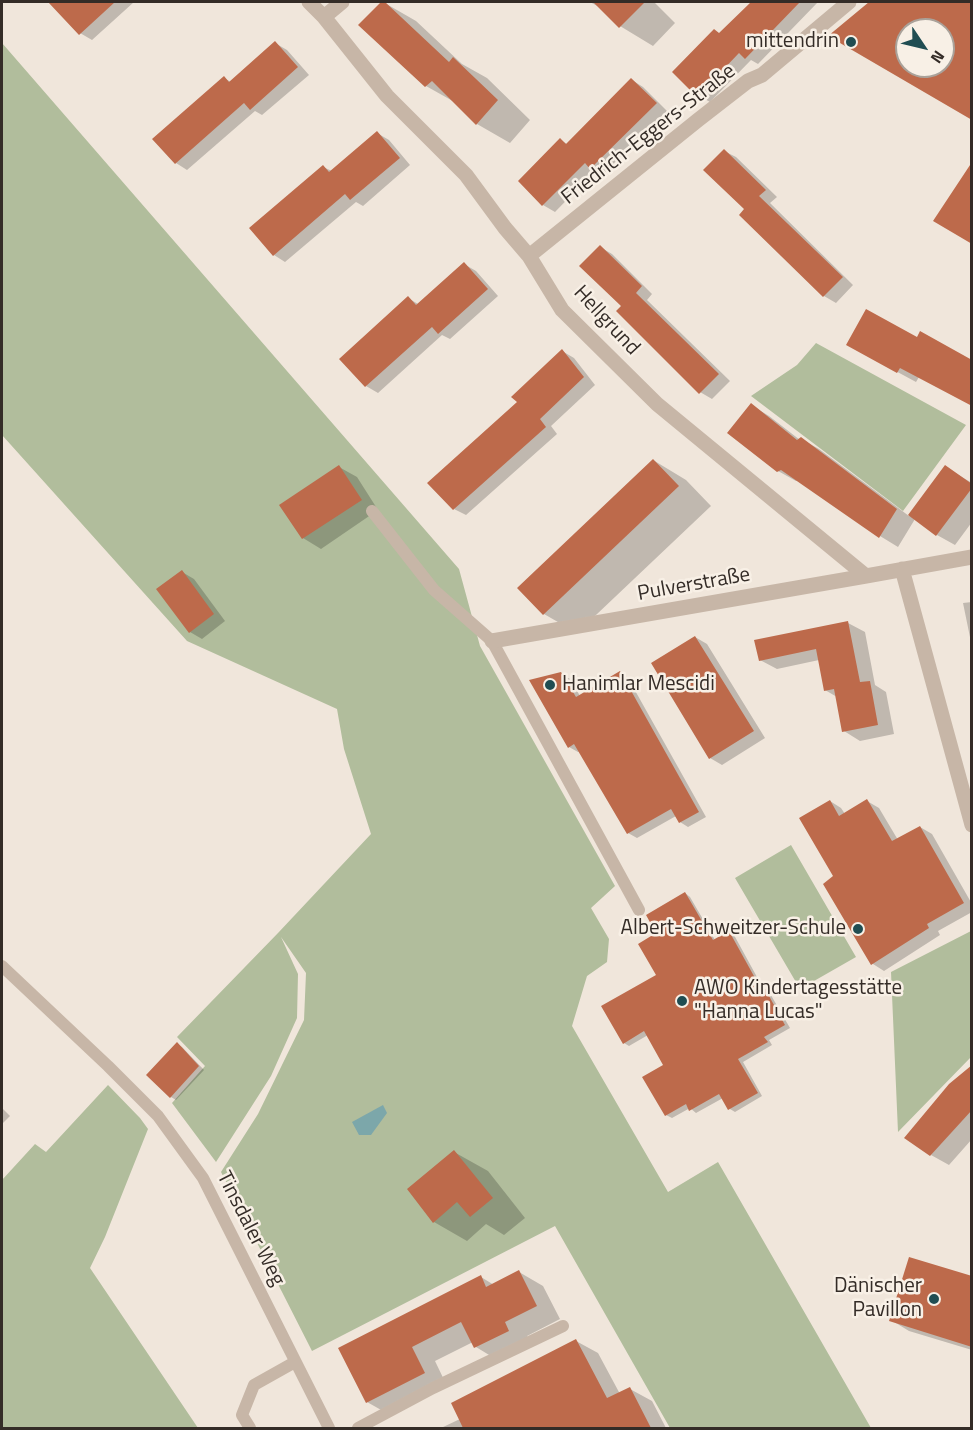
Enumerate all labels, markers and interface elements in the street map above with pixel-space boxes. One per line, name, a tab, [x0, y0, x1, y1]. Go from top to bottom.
north arrow	[895, 18, 955, 78]
place label: mittendrin	[746, 29, 839, 55]
marker: mittendrin	[844, 35, 858, 49]
text: N	[925, 46, 951, 69]
street label: Friedrich-Eggers-Straße	[557, 59, 741, 211]
street label: Hellgrund	[567, 281, 645, 361]
street label: Pulverstraße	[636, 563, 752, 607]
place label: Hanimlar Mescidi	[562, 672, 715, 698]
marker: Hanimlar Mescidi	[543, 678, 557, 692]
place label: Albert-Schweitzer-Schule	[621, 916, 846, 942]
marker: Albert-Schweitzer-Schule	[851, 922, 865, 936]
place label: AWO Kindertagesstätte "Hanna Lucas"	[694, 976, 902, 1026]
marker: AWO Kindertagesstätte "Hanna Lucas"	[675, 994, 689, 1008]
street label: Tinsdaler Weg	[210, 1167, 290, 1291]
place label: Dänischer Pavillon	[834, 1274, 922, 1324]
marker: Dänischer Pavillon	[927, 1292, 941, 1306]

